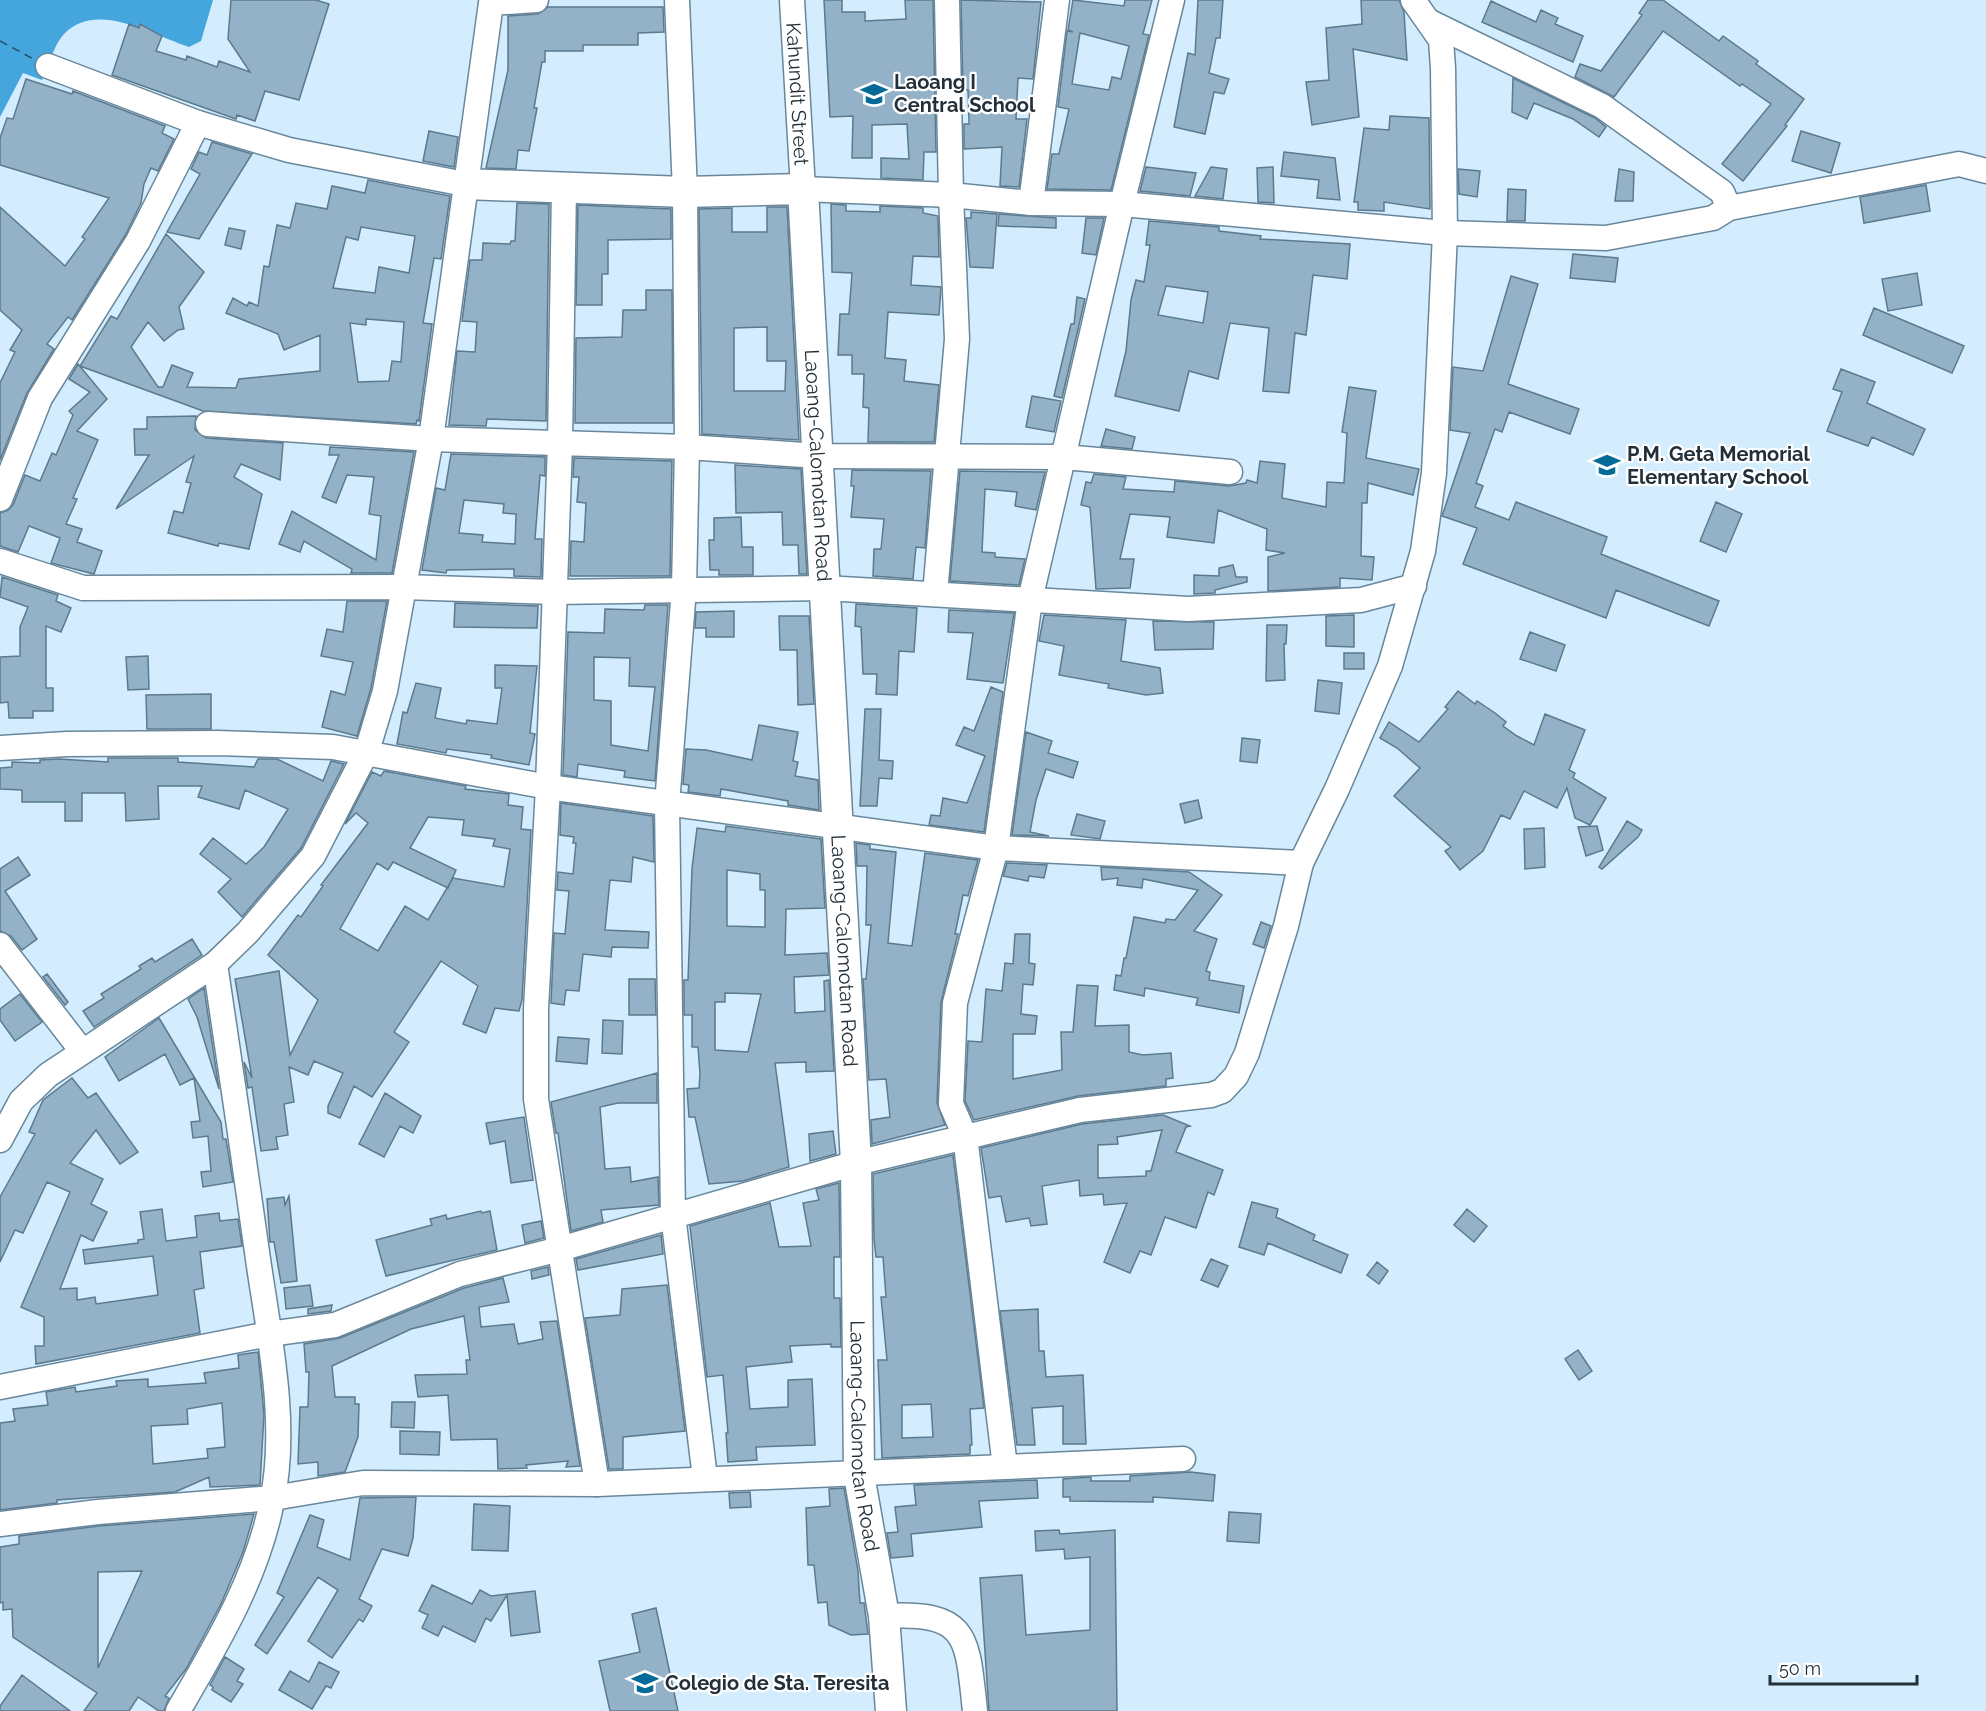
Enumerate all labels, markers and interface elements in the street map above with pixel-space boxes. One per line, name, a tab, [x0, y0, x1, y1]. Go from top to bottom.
street label: Kahundit Street	[781, 22, 814, 166]
place label: Laoang I Central School	[894, 70, 1036, 117]
school or university icon: Laoang I Central School	[859, 79, 889, 109]
street label: Laoang-Calomotan Road	[800, 349, 836, 582]
place label: P.M. Geta Memorial Elementary School	[1627, 442, 1811, 489]
school or university icon: P.M. Geta Memorial Elementary School	[1592, 450, 1622, 480]
street label: Laoang-Calomotan Road	[826, 834, 863, 1067]
street label: Laoang-Calomotan Road	[846, 1320, 884, 1553]
scale bar	[1770, 1648, 1917, 1686]
text: 50 m	[1779, 1658, 1821, 1679]
school or university icon: Colegio de Sta. Teresita	[630, 1668, 660, 1698]
place label: Colegio de Sta. Teresita	[665, 1671, 890, 1695]

